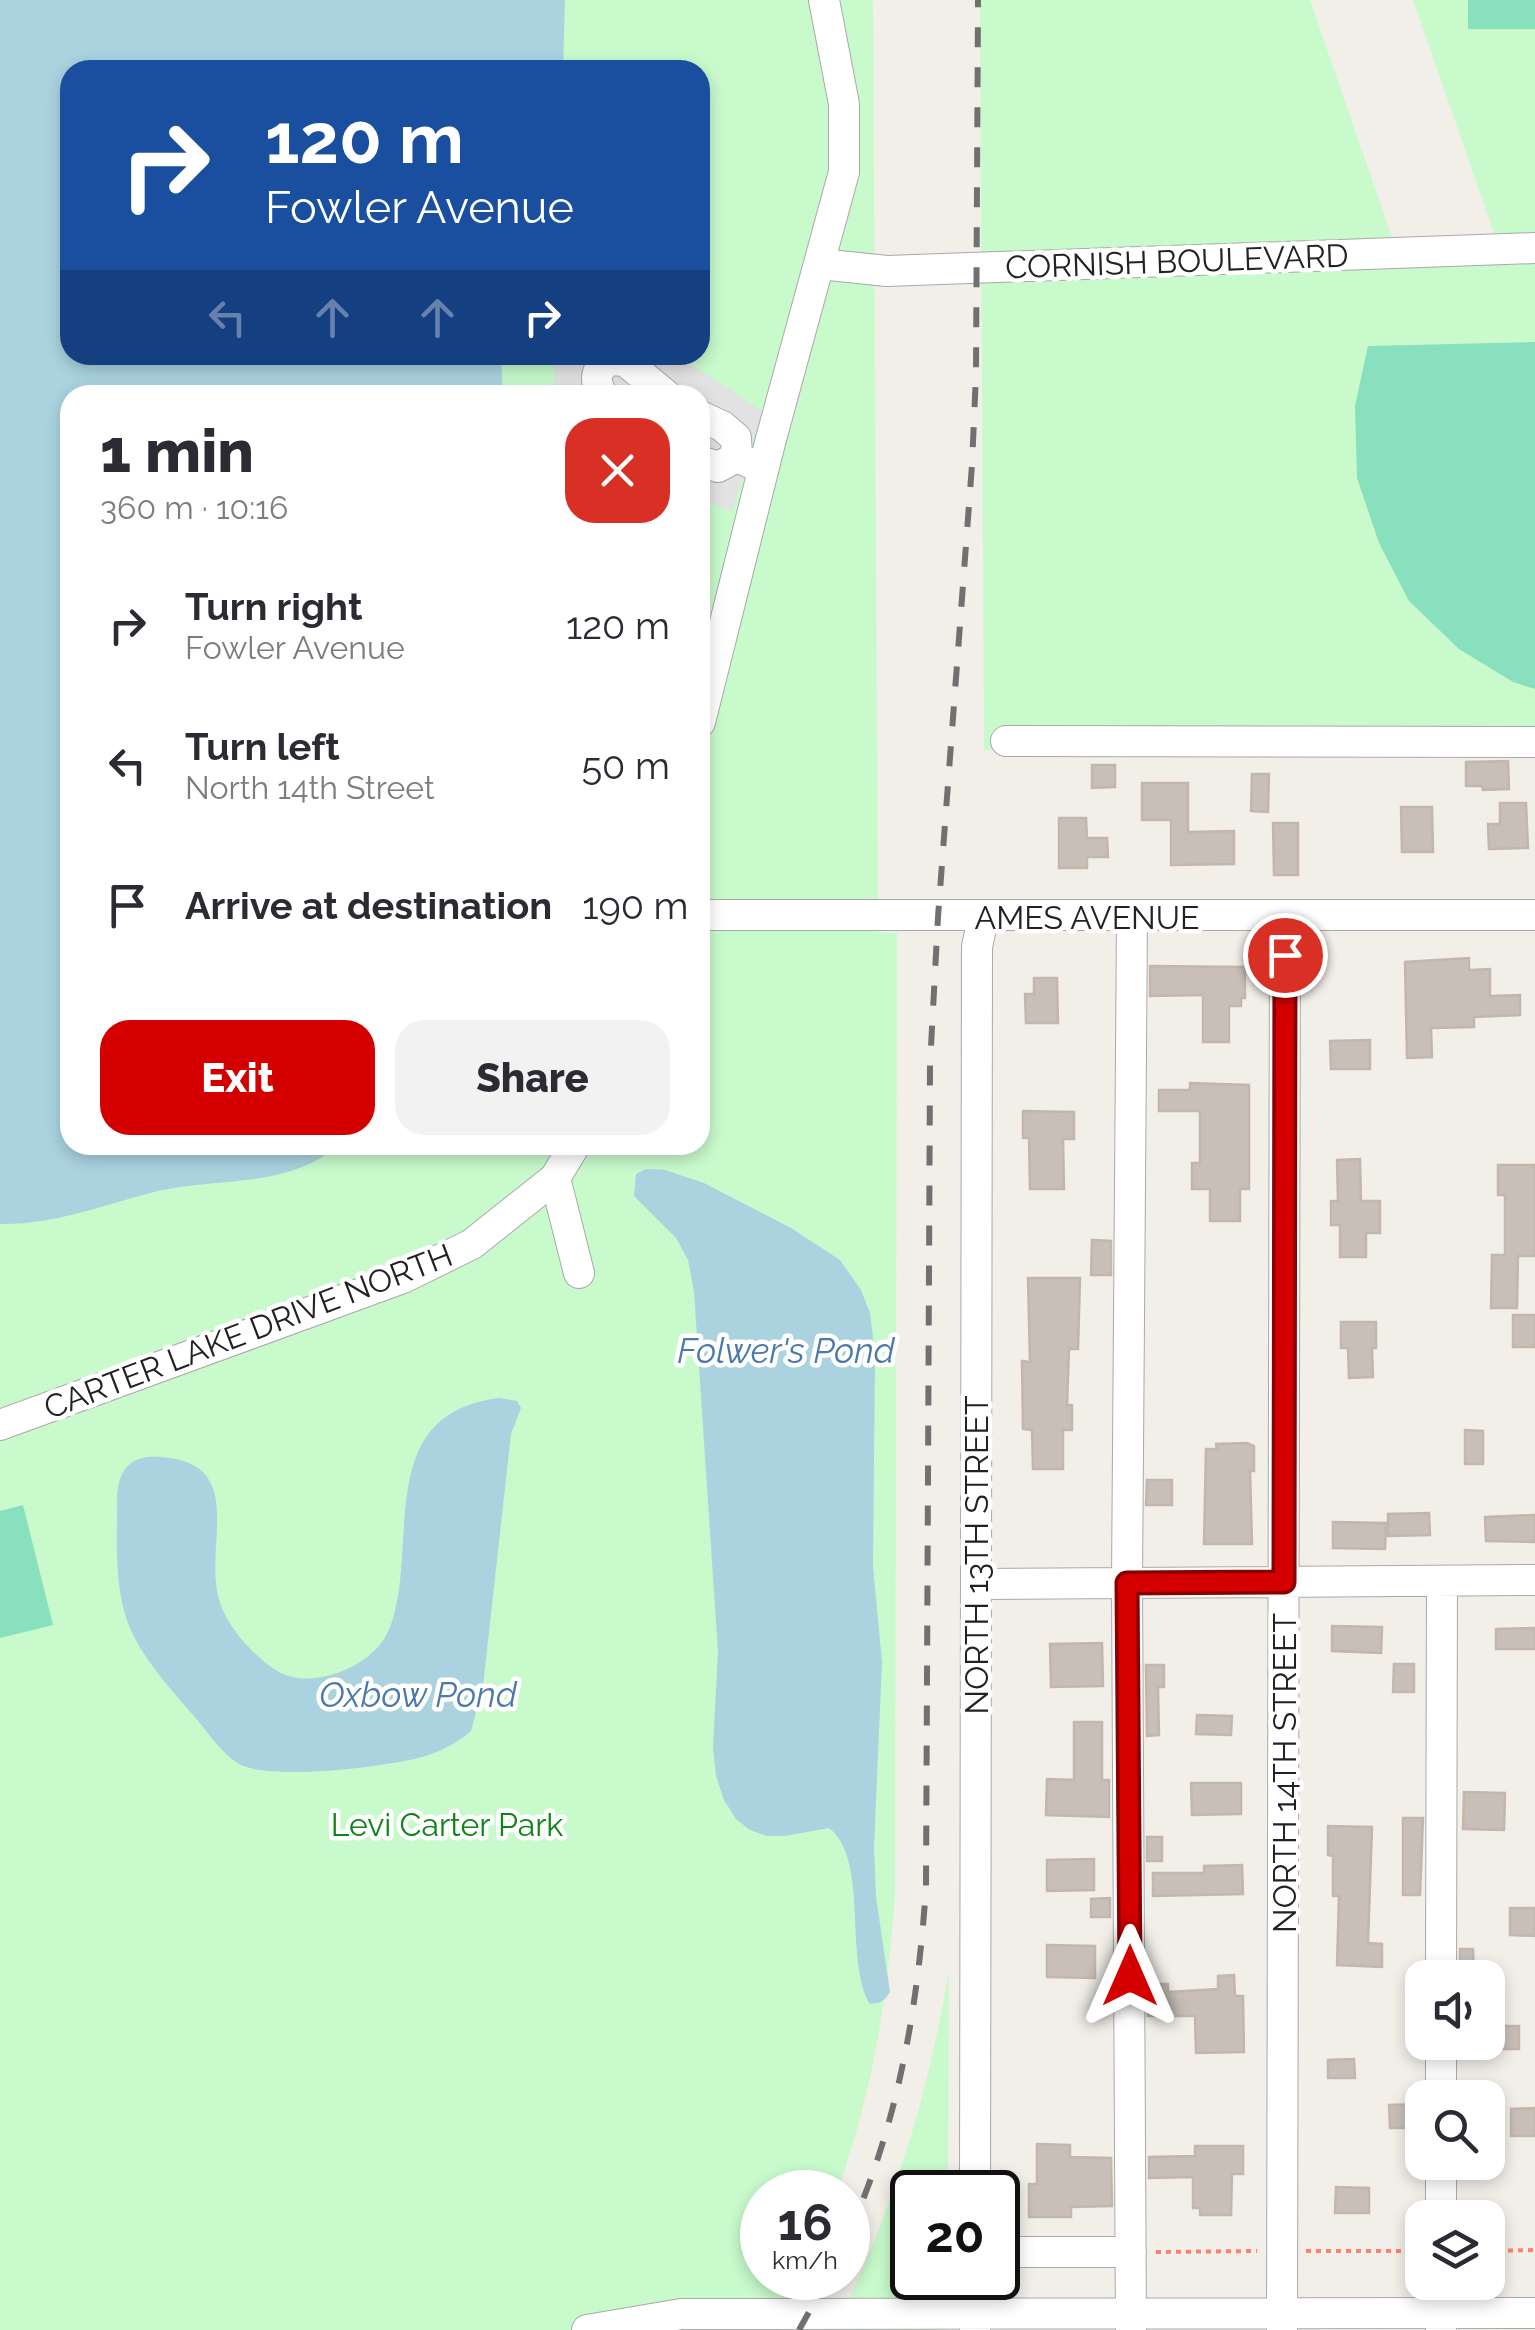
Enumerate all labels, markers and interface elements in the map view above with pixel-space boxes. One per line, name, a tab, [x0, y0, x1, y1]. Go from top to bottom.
text: 120 m	[265, 97, 464, 179]
icon: right	[100, 100, 230, 230]
text: Fowler Avenue	[265, 181, 574, 234]
street label: CORNISH BOULEVARD	[1005, 237, 1349, 285]
icon: left	[200, 290, 255, 345]
icon: ahead	[305, 290, 360, 345]
icon: ahead	[410, 290, 465, 345]
icon: right	[515, 290, 570, 345]
text: 1 min	[100, 416, 254, 486]
button: close	[565, 418, 670, 523]
text: 360 m · 10:16	[100, 489, 288, 526]
text: Turn right	[185, 584, 362, 629]
icon: right	[100, 598, 155, 653]
text: 120 m	[566, 603, 670, 648]
text: Fowler Avenue	[185, 629, 405, 666]
text: Turn left	[185, 724, 340, 769]
icon: left	[100, 738, 155, 793]
text: 50 m	[581, 743, 670, 788]
text: North 14th Street	[185, 769, 435, 806]
icon: arrive	[100, 878, 155, 933]
text: Arrive at destination	[185, 883, 552, 928]
text: 190 m	[582, 883, 689, 928]
street label: AMES AVENUE	[975, 899, 1199, 936]
pin	[1243, 913, 1328, 998]
icon: arrive	[1258, 928, 1313, 983]
button: Exit	[100, 1020, 375, 1135]
button: Share	[395, 1020, 670, 1135]
street label: CARTER LAKE DRIVE NORTH	[39, 1236, 457, 1426]
water label: Folwer's Pond	[677, 1330, 896, 1371]
street label: NORTH 13TH STREET	[958, 1396, 995, 1714]
street label: NORTH 14TH STREET	[1266, 1613, 1303, 1933]
water label: Oxbow Pond	[319, 1674, 518, 1715]
park label: Levi Carter Park	[331, 1806, 563, 1843]
position arrow	[1078, 1924, 1182, 2028]
map controls	[1405, 1960, 1505, 2300]
button: sound	[1405, 1960, 1505, 2060]
button: search	[1405, 2080, 1505, 2180]
speed limit sign: 20	[890, 2170, 1020, 2300]
text: 16	[777, 2193, 833, 2252]
button: layers	[1405, 2200, 1505, 2300]
text: km/h	[772, 2245, 838, 2275]

